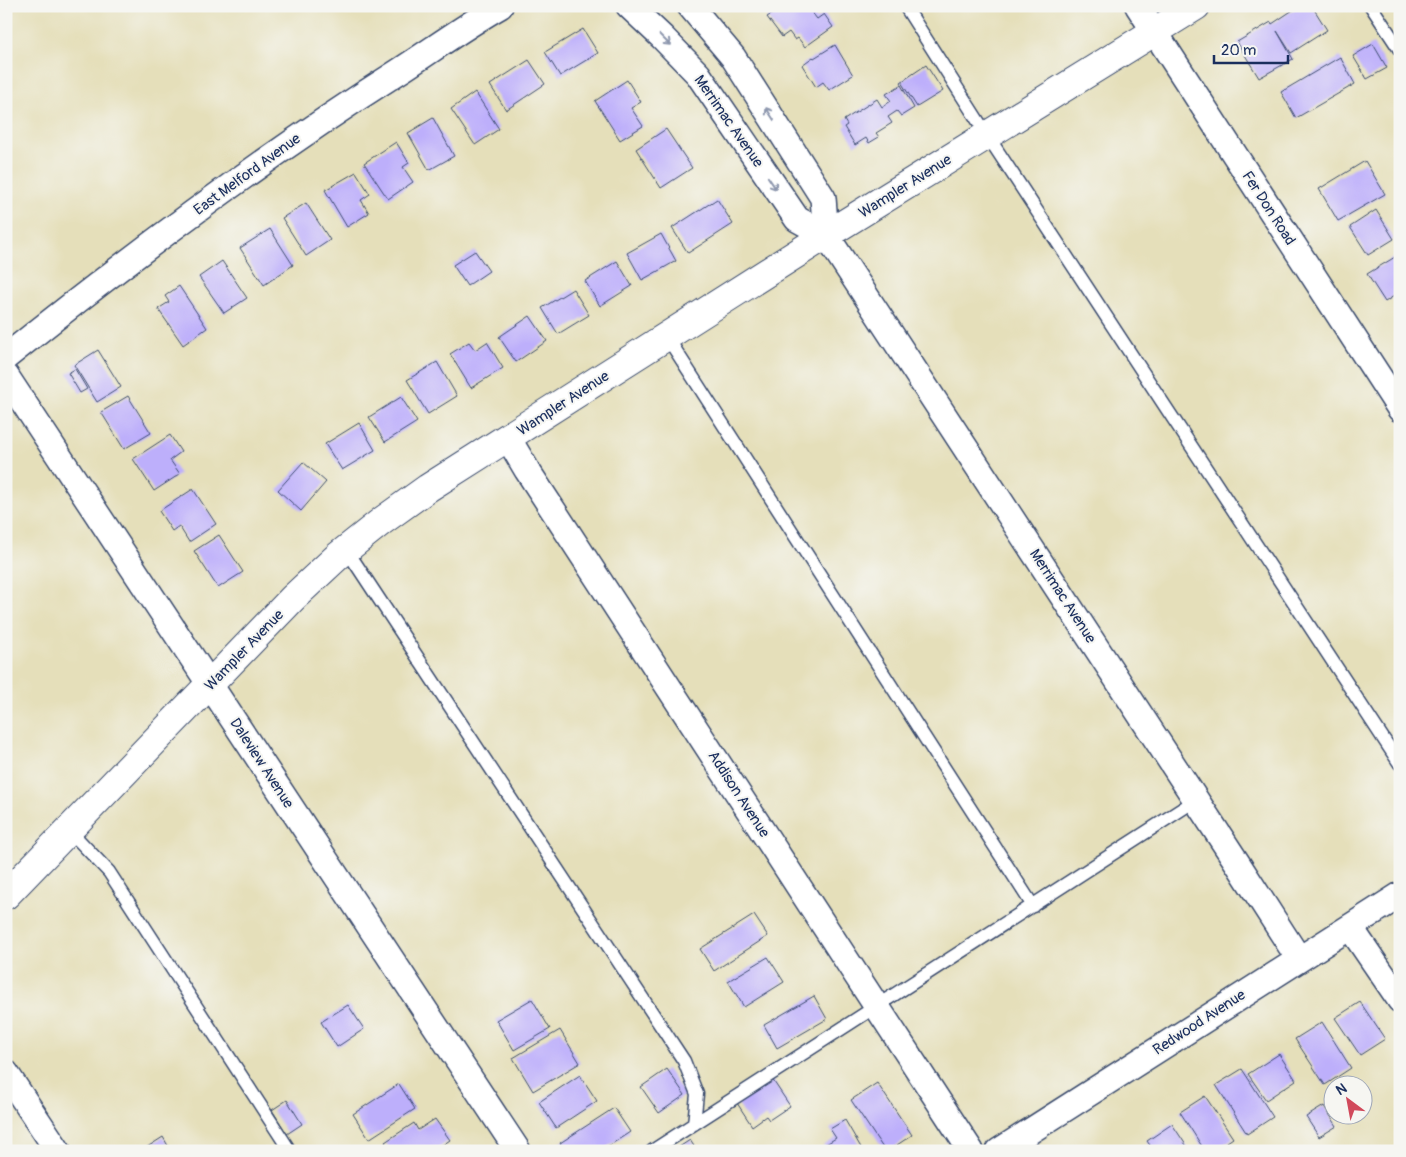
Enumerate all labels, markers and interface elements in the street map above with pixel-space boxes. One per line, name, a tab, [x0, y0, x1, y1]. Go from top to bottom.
scale bar	[1214, 32, 1287, 64]
one-way arrow	[658, 34, 671, 46]
text: 20 m	[1221, 41, 1256, 60]
street label: Merrimac Avenue	[690, 71, 768, 172]
one-way arrow	[765, 107, 775, 121]
street label: East Melford Avenue	[190, 129, 305, 220]
street label: Wampler Avenue	[855, 150, 956, 223]
street label: Fer Don Road	[1238, 168, 1300, 249]
one-way arrow	[767, 176, 777, 190]
street label: Wampler Avenue	[514, 366, 613, 440]
street label: Merrimac Avenue	[1025, 546, 1100, 647]
street label: Wampler Avenue	[201, 605, 288, 695]
street label: Daleview Avenue	[225, 715, 298, 812]
street label: Addison Avenue	[703, 747, 774, 842]
street label: Redwood Avenue	[1149, 985, 1250, 1059]
north arrow	[1324, 1074, 1374, 1124]
text: N	[1333, 1080, 1350, 1099]

